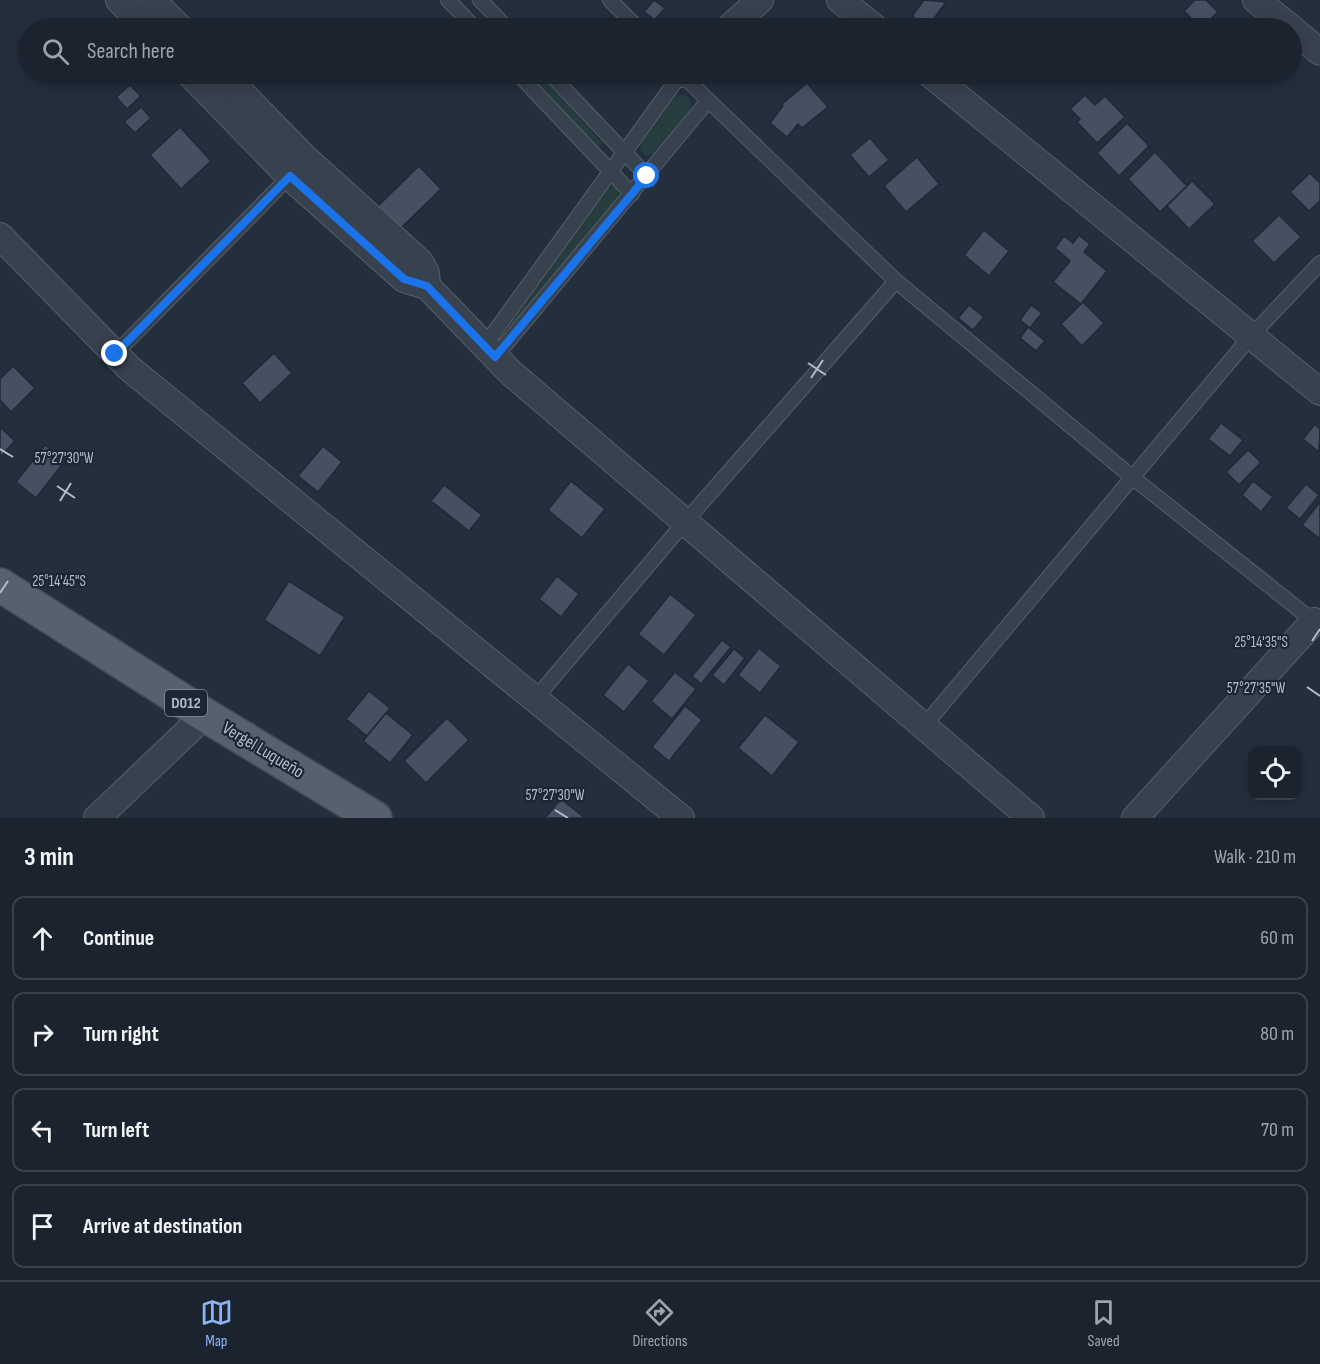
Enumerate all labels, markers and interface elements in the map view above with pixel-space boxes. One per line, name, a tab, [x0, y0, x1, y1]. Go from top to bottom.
search box	[18, 18, 1302, 84]
icon: search	[39, 35, 72, 68]
text: Search here	[87, 38, 174, 65]
route start	[633, 162, 659, 188]
route end	[101, 340, 127, 366]
text: 57°27'30"W	[34, 449, 94, 468]
text: 25°14'45"S	[32, 572, 86, 591]
text: 25°14'35"S	[1234, 633, 1288, 652]
text: 57°27'35"W	[1227, 679, 1285, 698]
road number: D012	[165, 690, 207, 716]
street label: Vergel Luqueño	[218, 717, 308, 783]
map controls	[1248, 746, 1302, 800]
button: locate	[1248, 746, 1302, 800]
text: 57°27'30"W	[525, 786, 585, 805]
text: 3 min	[24, 842, 74, 873]
text: Walk · 210 m	[1214, 845, 1296, 869]
icon: ahead	[26, 922, 59, 955]
text: Continue	[83, 925, 154, 952]
text: 60 m	[1260, 926, 1294, 950]
icon: right	[26, 1018, 59, 1051]
text: Turn right	[83, 1021, 159, 1048]
text: 80 m	[1260, 1022, 1294, 1046]
icon: left	[26, 1114, 59, 1147]
text: Turn left	[83, 1117, 149, 1144]
text: 70 m	[1261, 1118, 1294, 1142]
icon: arrive	[26, 1210, 59, 1243]
text: Arrive at destination	[83, 1213, 242, 1240]
tab: Map	[200, 1296, 233, 1351]
tab: Directions	[632, 1296, 688, 1351]
tab: Saved	[1087, 1296, 1120, 1351]

